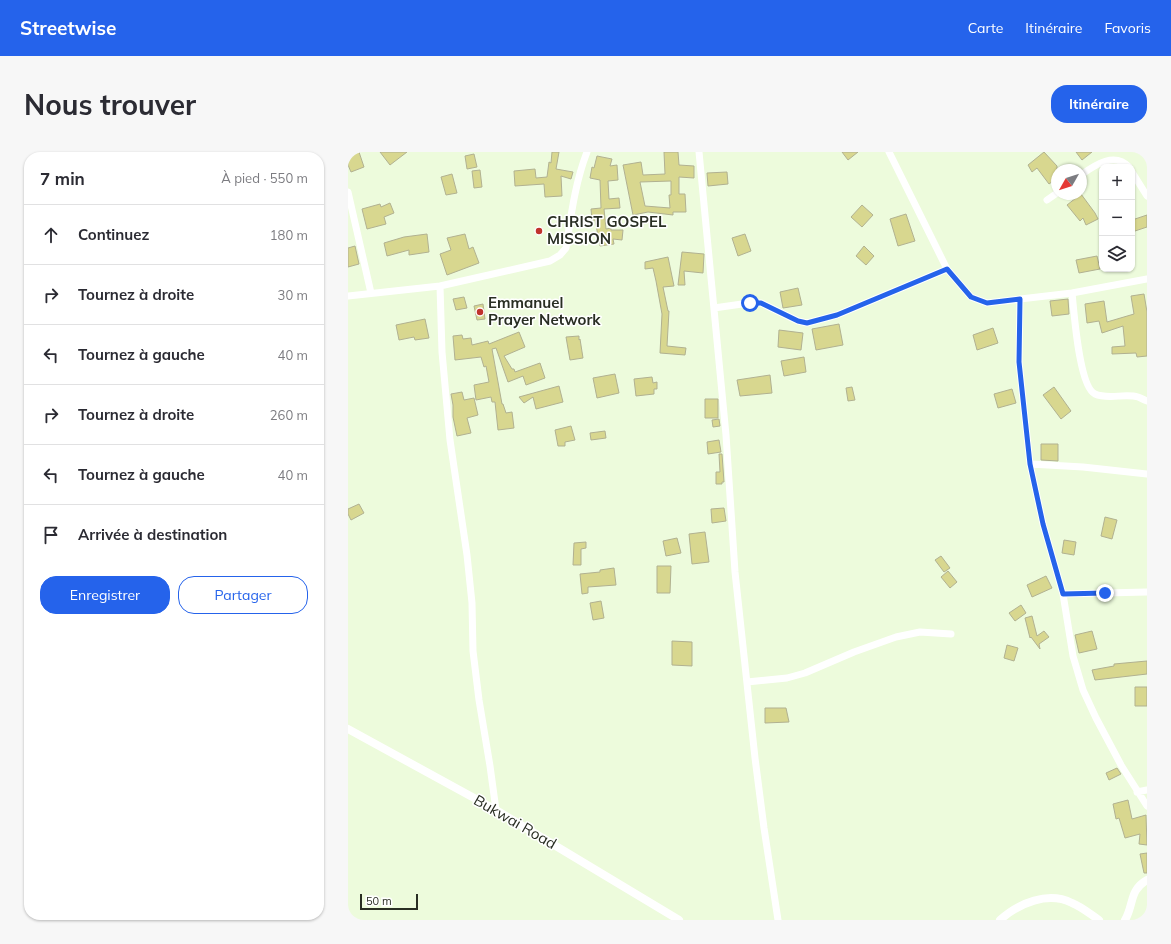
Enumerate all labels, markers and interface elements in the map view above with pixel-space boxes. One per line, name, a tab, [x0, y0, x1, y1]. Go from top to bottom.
text: Streetwise	[20, 16, 116, 40]
text: Carte	[968, 19, 1003, 37]
text: Itinéraire	[1025, 19, 1082, 37]
text: Favoris	[1104, 19, 1151, 37]
button: Itinéraire	[1051, 85, 1147, 123]
text: Nous trouver	[24, 87, 196, 122]
north arrow	[1051, 164, 1087, 200]
map controls	[1099, 164, 1135, 272]
button: +	[1099, 164, 1135, 200]
text: 7 min	[40, 168, 85, 189]
text: À pied · 550 m	[221, 170, 308, 186]
button: −	[1099, 200, 1135, 236]
place label: CHRIST GOSPEL MISSION	[547, 212, 667, 248]
icon: ahead	[40, 224, 62, 246]
text: Continuez	[78, 225, 149, 244]
marker: CHRIST GOSPEL MISSION	[534, 226, 544, 236]
text: 180 m	[270, 227, 308, 243]
button: layers	[1099, 236, 1135, 272]
icon: right	[40, 284, 62, 306]
text: Tournez à droite	[78, 285, 194, 304]
text: 30 m	[278, 287, 308, 303]
place label: Emmanuel Prayer Network	[488, 293, 601, 329]
route start	[741, 294, 759, 312]
marker: Emmanuel Prayer Network	[475, 307, 485, 317]
icon: left	[40, 344, 62, 366]
text: Tournez à gauche	[78, 345, 205, 364]
text: 40 m	[278, 347, 308, 363]
icon: right	[40, 404, 62, 426]
text: Tournez à droite	[78, 405, 194, 424]
text: 260 m	[270, 407, 308, 423]
icon: left	[40, 464, 62, 486]
text: Tournez à gauche	[78, 465, 205, 484]
text: 40 m	[278, 467, 308, 483]
icon: arrive	[40, 524, 62, 546]
text: Arrivée à destination	[78, 525, 227, 544]
button: Enregistrer	[40, 576, 170, 614]
button: Partager	[178, 576, 308, 614]
route end	[1096, 584, 1114, 602]
street label: Bukwai Road	[470, 790, 560, 853]
scale bar	[360, 892, 418, 911]
text: 50 m	[366, 894, 392, 908]

